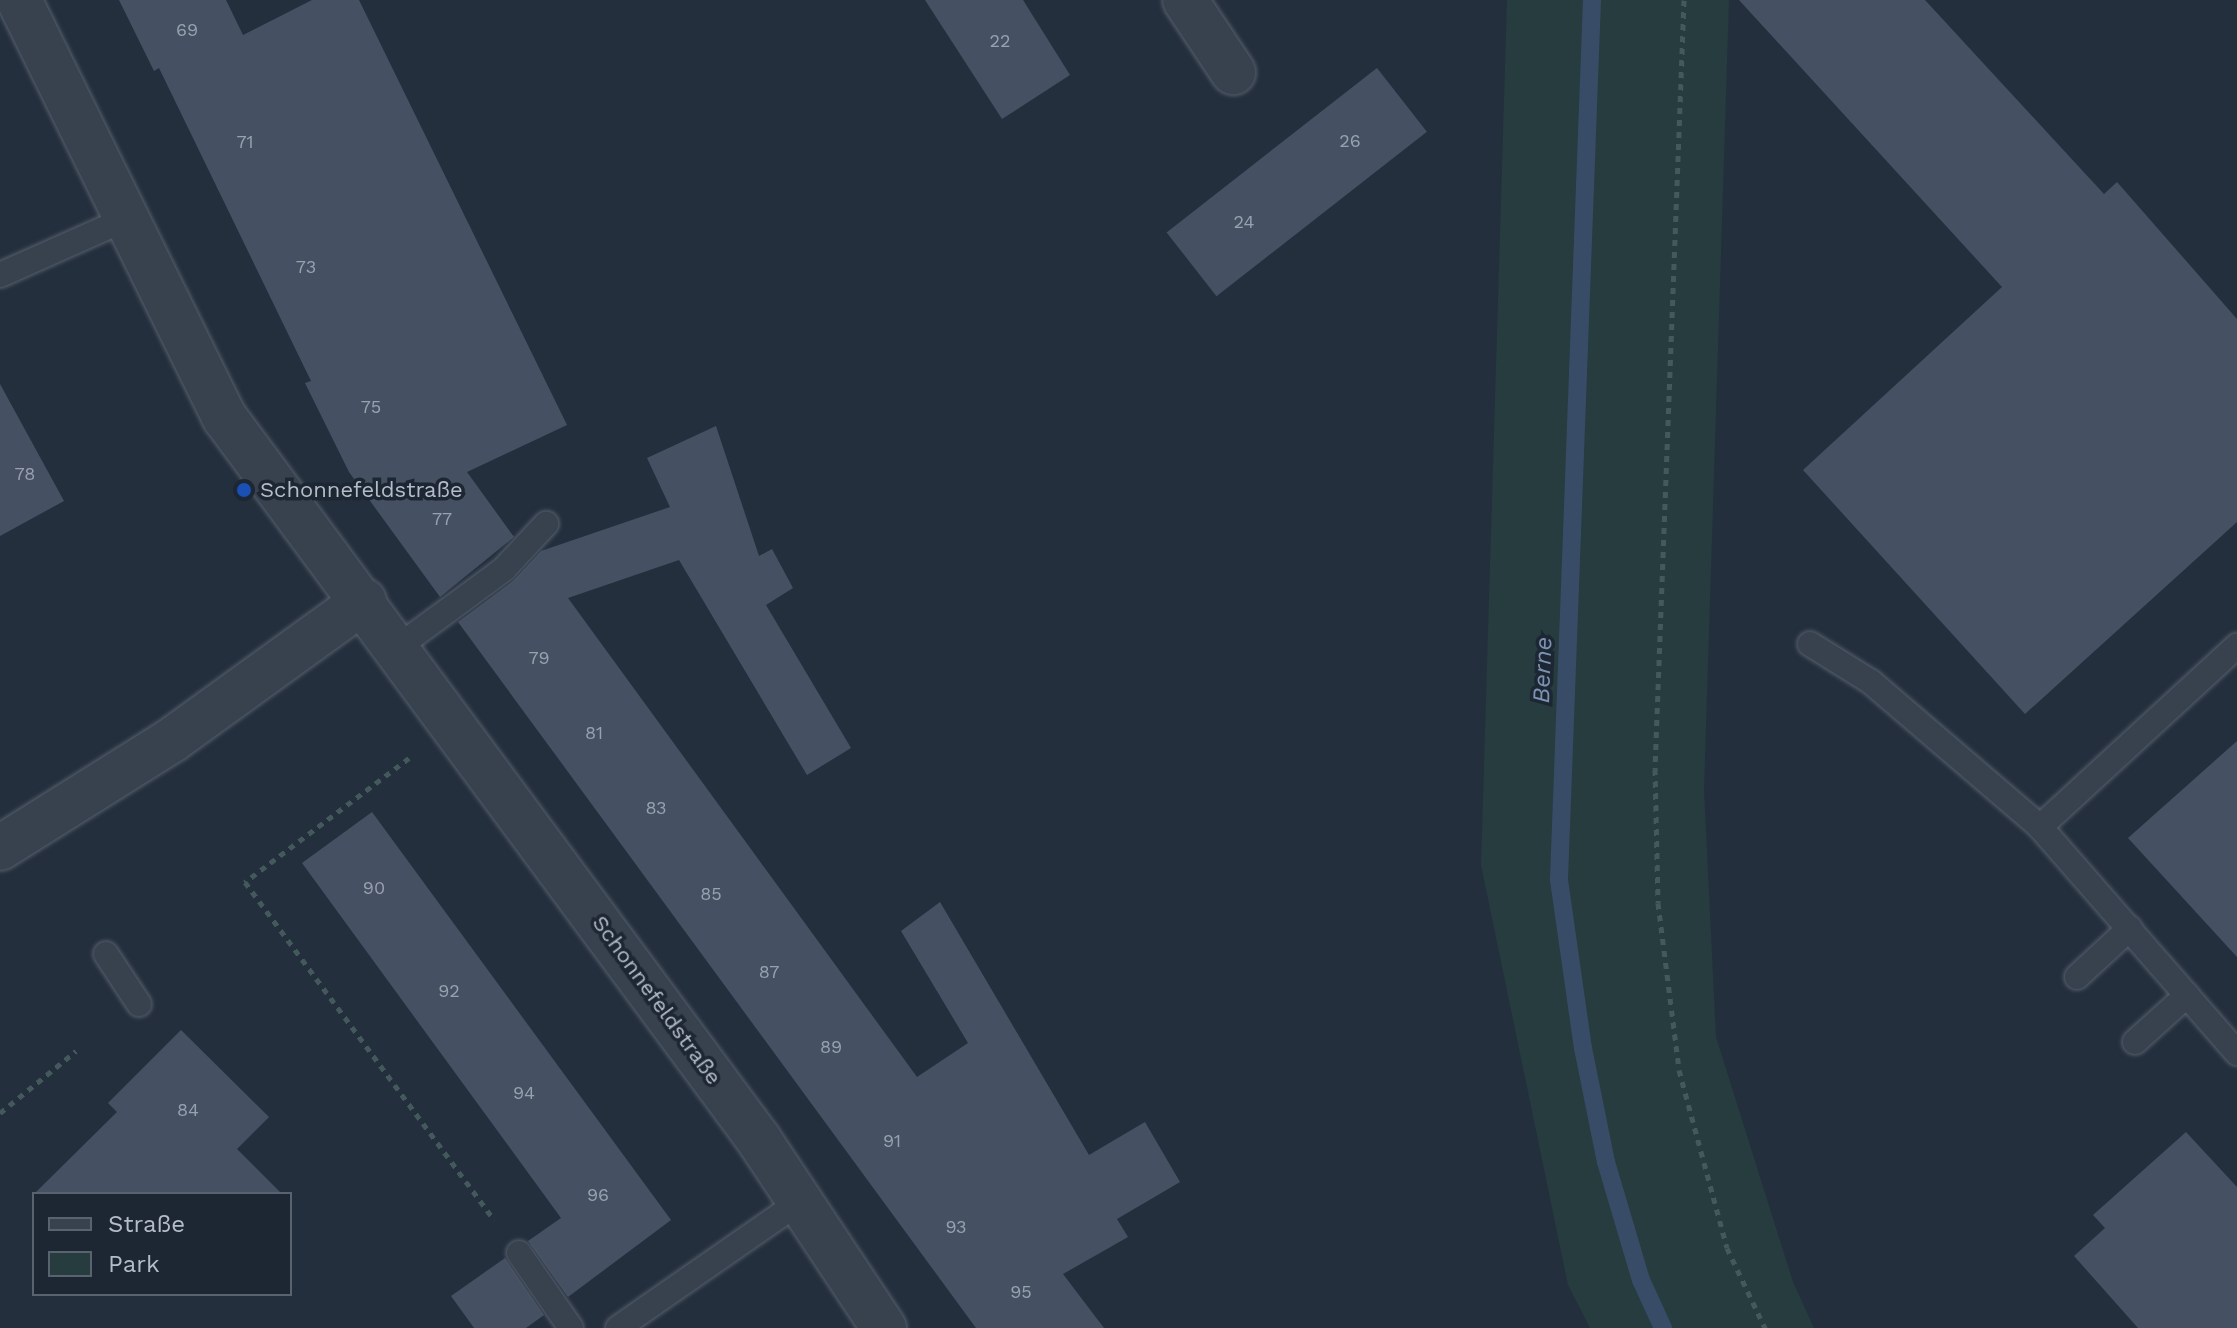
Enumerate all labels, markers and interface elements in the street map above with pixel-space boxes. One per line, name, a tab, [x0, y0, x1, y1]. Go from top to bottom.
house number: 69	[176, 19, 198, 41]
house number: 22	[990, 30, 1010, 52]
house number: 26	[1339, 130, 1361, 152]
house number: 71	[236, 131, 254, 153]
house number: 24	[1234, 211, 1254, 233]
house number: 73	[296, 256, 316, 278]
house number: 75	[361, 396, 381, 418]
house number: 78	[15, 463, 35, 485]
place label: Schonnefeldstraße	[260, 477, 463, 503]
marker: Schonnefeldstraße	[235, 481, 253, 499]
house number: 77	[432, 508, 452, 530]
water label: Berne	[1527, 636, 1559, 704]
house number: 79	[528, 647, 550, 669]
house number: 81	[585, 722, 603, 744]
house number: 83	[645, 797, 667, 819]
house number: 90	[363, 877, 385, 899]
house number: 85	[700, 883, 722, 905]
street label: Schonnefeldstraße	[587, 910, 727, 1090]
house number: 87	[759, 961, 779, 983]
house number: 92	[438, 980, 460, 1002]
house number: 89	[820, 1036, 842, 1058]
house number: 94	[513, 1082, 535, 1104]
house number: 84	[177, 1099, 199, 1121]
house number: 91	[883, 1130, 901, 1152]
house number: 96	[587, 1184, 609, 1206]
legend	[32, 1192, 292, 1296]
text: Straße	[108, 1210, 185, 1238]
house number: 93	[945, 1216, 967, 1238]
text: Park	[108, 1250, 160, 1278]
house number: 95	[1010, 1281, 1032, 1303]

